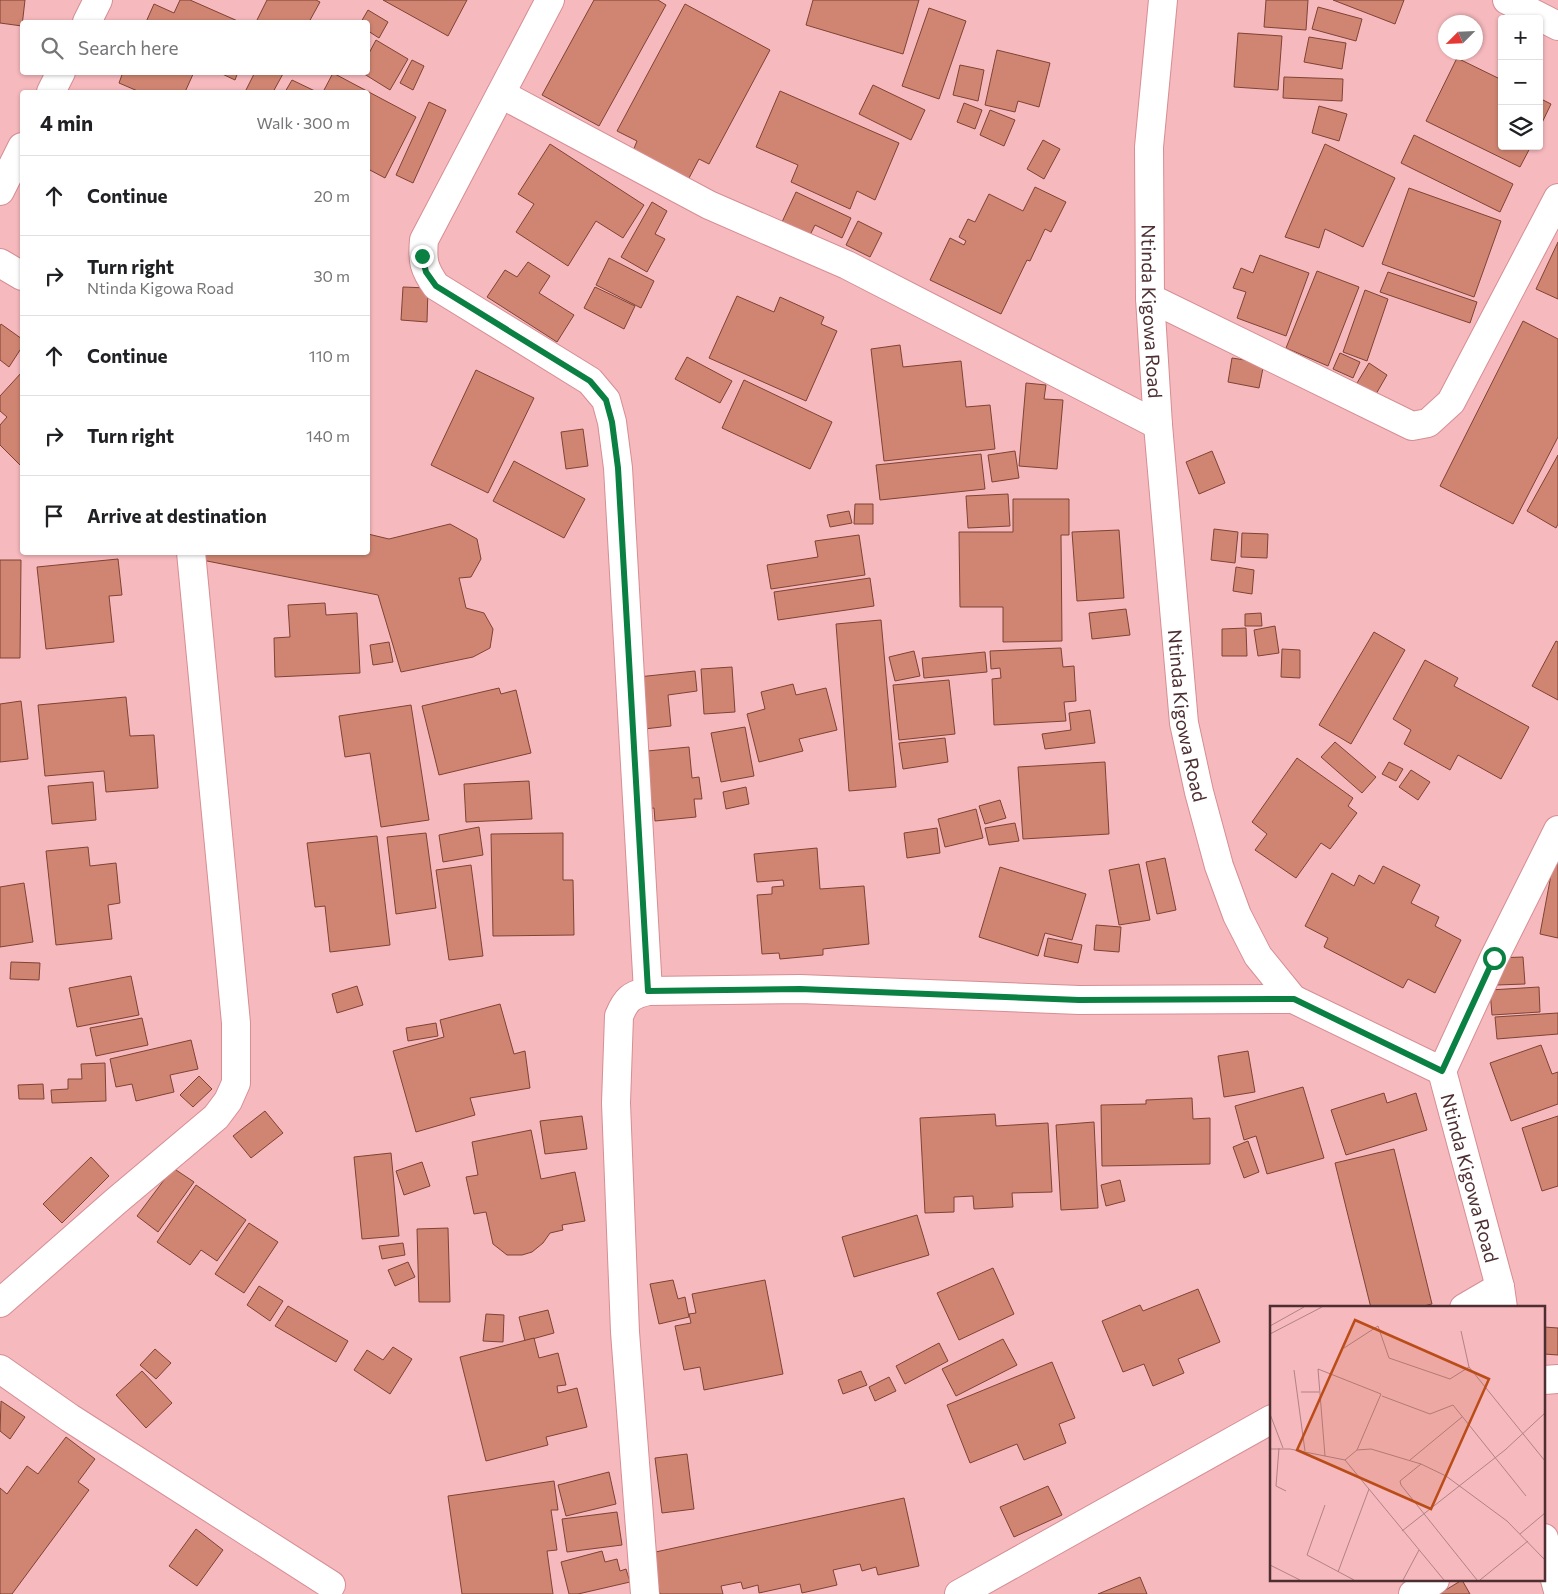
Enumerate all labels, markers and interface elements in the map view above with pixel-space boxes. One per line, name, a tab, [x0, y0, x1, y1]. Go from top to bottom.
north arrow	[1438, 15, 1483, 60]
map controls	[1498, 15, 1543, 150]
button: +	[1498, 15, 1543, 60]
search box	[20, 20, 370, 75]
icon: search	[38, 34, 66, 62]
text: Search here	[78, 36, 178, 59]
button: −	[1498, 60, 1543, 105]
button: layers	[1498, 105, 1543, 150]
text: 4 min	[40, 110, 93, 135]
text: Walk · 300 m	[256, 113, 350, 132]
icon: ahead	[40, 182, 68, 210]
text: Continue	[87, 184, 167, 207]
text: 20 m	[314, 186, 350, 205]
street label: Ntinda Kigowa Road	[1138, 224, 1168, 399]
route end	[411, 245, 434, 268]
text: Turn right	[87, 255, 174, 278]
icon: right	[40, 262, 68, 290]
text: 30 m	[313, 266, 350, 285]
text: Ntinda Kigowa Road	[87, 278, 234, 297]
icon: ahead	[40, 342, 68, 370]
text: Continue	[87, 344, 167, 367]
text: 110 m	[309, 346, 350, 365]
icon: right	[40, 422, 68, 450]
text: Turn right	[87, 424, 174, 447]
text: 140 m	[306, 426, 350, 445]
icon: arrive	[40, 502, 68, 530]
text: Arrive at destination	[87, 504, 267, 527]
street label: Ntinda Kigowa Road	[1164, 628, 1213, 804]
route start	[1483, 947, 1506, 970]
street label: Ntinda Kigowa Road	[1437, 1091, 1504, 1265]
inset map	[1270, 1306, 1546, 1582]

